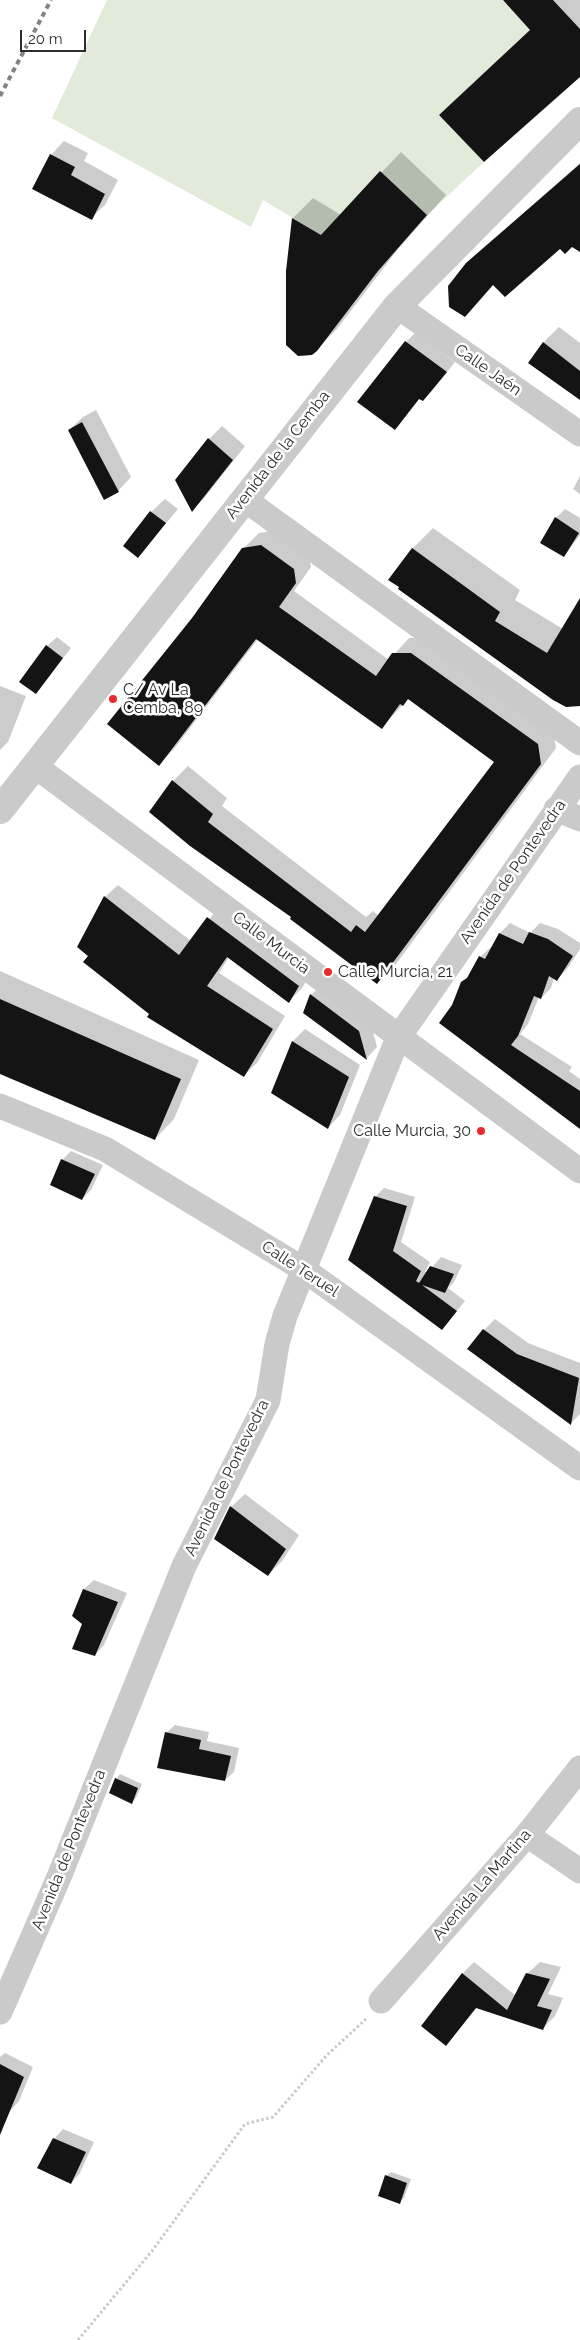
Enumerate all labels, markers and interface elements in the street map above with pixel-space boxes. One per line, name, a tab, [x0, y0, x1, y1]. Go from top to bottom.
scale bar	[22, 20, 89, 52]
text: 20 m	[28, 30, 63, 48]
street label: Calle Jaén	[451, 340, 525, 400]
street label: Avenida de la Cemba	[222, 387, 334, 523]
place label: C/ Av La Cemba, 89	[123, 680, 203, 718]
marker: C/ Av La Cemba, 89	[107, 693, 119, 705]
street label: Avenida de Pontevedra	[456, 796, 570, 948]
street label: Calle Murcia	[229, 908, 313, 978]
place label: Calle Murcia, 21	[338, 962, 453, 982]
marker: Calle Murcia, 21	[322, 966, 334, 978]
place label: Calle Murcia, 30	[353, 1121, 471, 1141]
marker: Calle Murcia, 30	[475, 1125, 487, 1137]
street label: Calle Teruel	[258, 1237, 342, 1301]
street label: Avenida de Pontevedra	[181, 1397, 273, 1559]
street label: Avenida de Pontevedra	[28, 1767, 110, 1933]
street label: Avenida La Martina	[429, 1826, 535, 1944]

